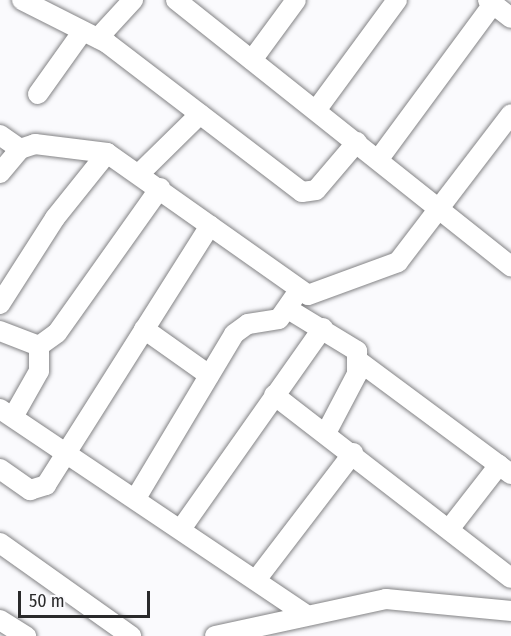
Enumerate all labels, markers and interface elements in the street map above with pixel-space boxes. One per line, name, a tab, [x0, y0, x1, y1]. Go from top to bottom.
scale bar	[21, 579, 153, 617]
text: 50 m	[29, 590, 65, 612]

